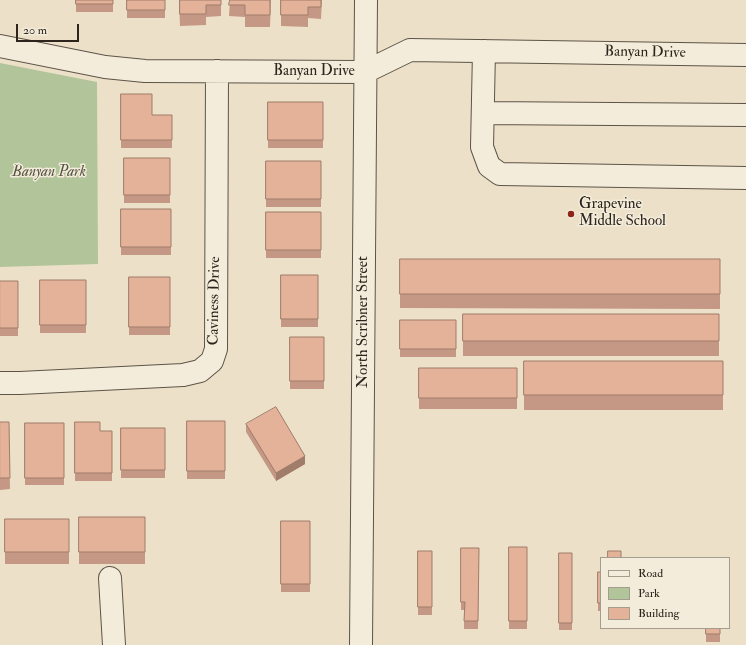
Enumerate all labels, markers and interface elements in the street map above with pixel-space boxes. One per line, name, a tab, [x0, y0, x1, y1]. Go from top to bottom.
scale bar	[18, 16, 81, 42]
text: 20 m	[23, 23, 47, 38]
street label: Banyan Drive	[604, 43, 686, 63]
street label: Banyan Drive	[273, 63, 355, 81]
park label: Banyan Park	[12, 164, 86, 182]
place label: Grapevine Middle School	[579, 196, 666, 231]
marker: Grapevine Middle School	[566, 209, 576, 219]
street label: Caviness Drive	[205, 256, 225, 346]
street label: North Scribner Street	[355, 256, 373, 388]
legend	[600, 557, 730, 629]
text: Road	[638, 566, 663, 581]
text: Park	[638, 586, 660, 601]
text: Building	[638, 606, 679, 621]

